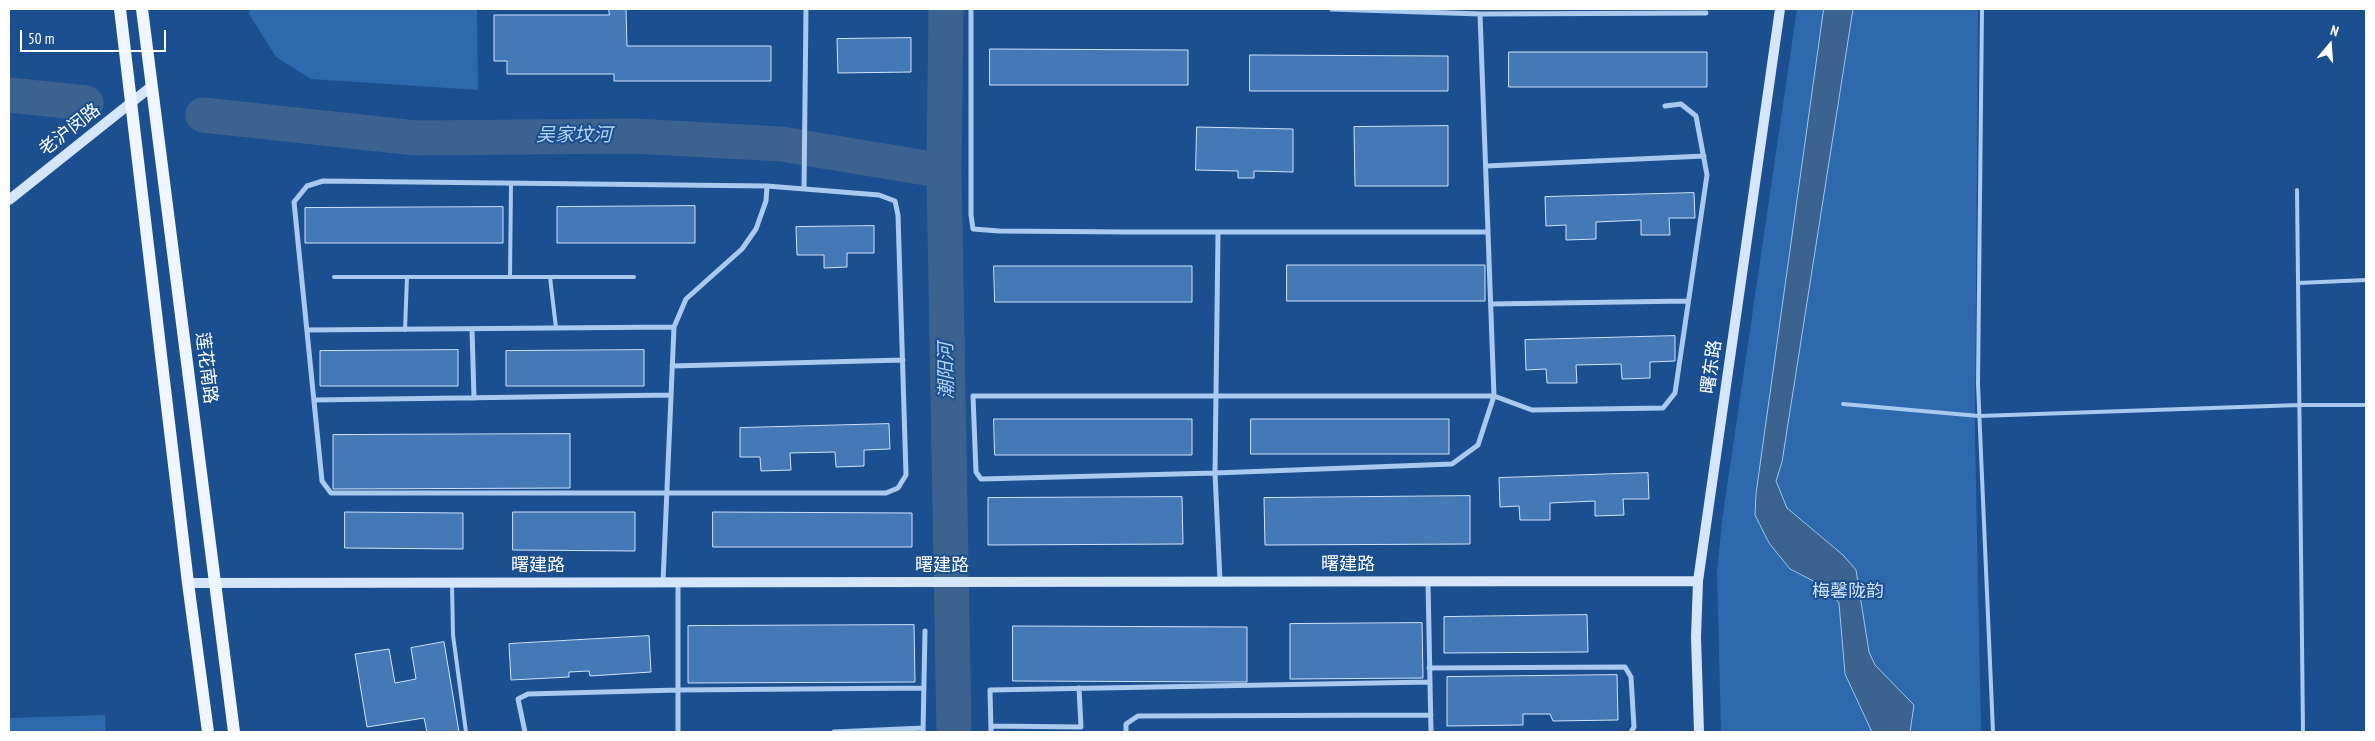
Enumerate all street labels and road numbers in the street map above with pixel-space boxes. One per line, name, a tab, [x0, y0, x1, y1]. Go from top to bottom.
street label: 老沪闵路	[35, 99, 105, 161]
street label: 莲花南路	[191, 331, 221, 405]
street label: 曙东路	[1698, 339, 1726, 395]
street label: 曙建路	[1321, 554, 1375, 576]
street label: 曙建路	[511, 555, 565, 577]
street label: 曙建路	[915, 555, 969, 577]

